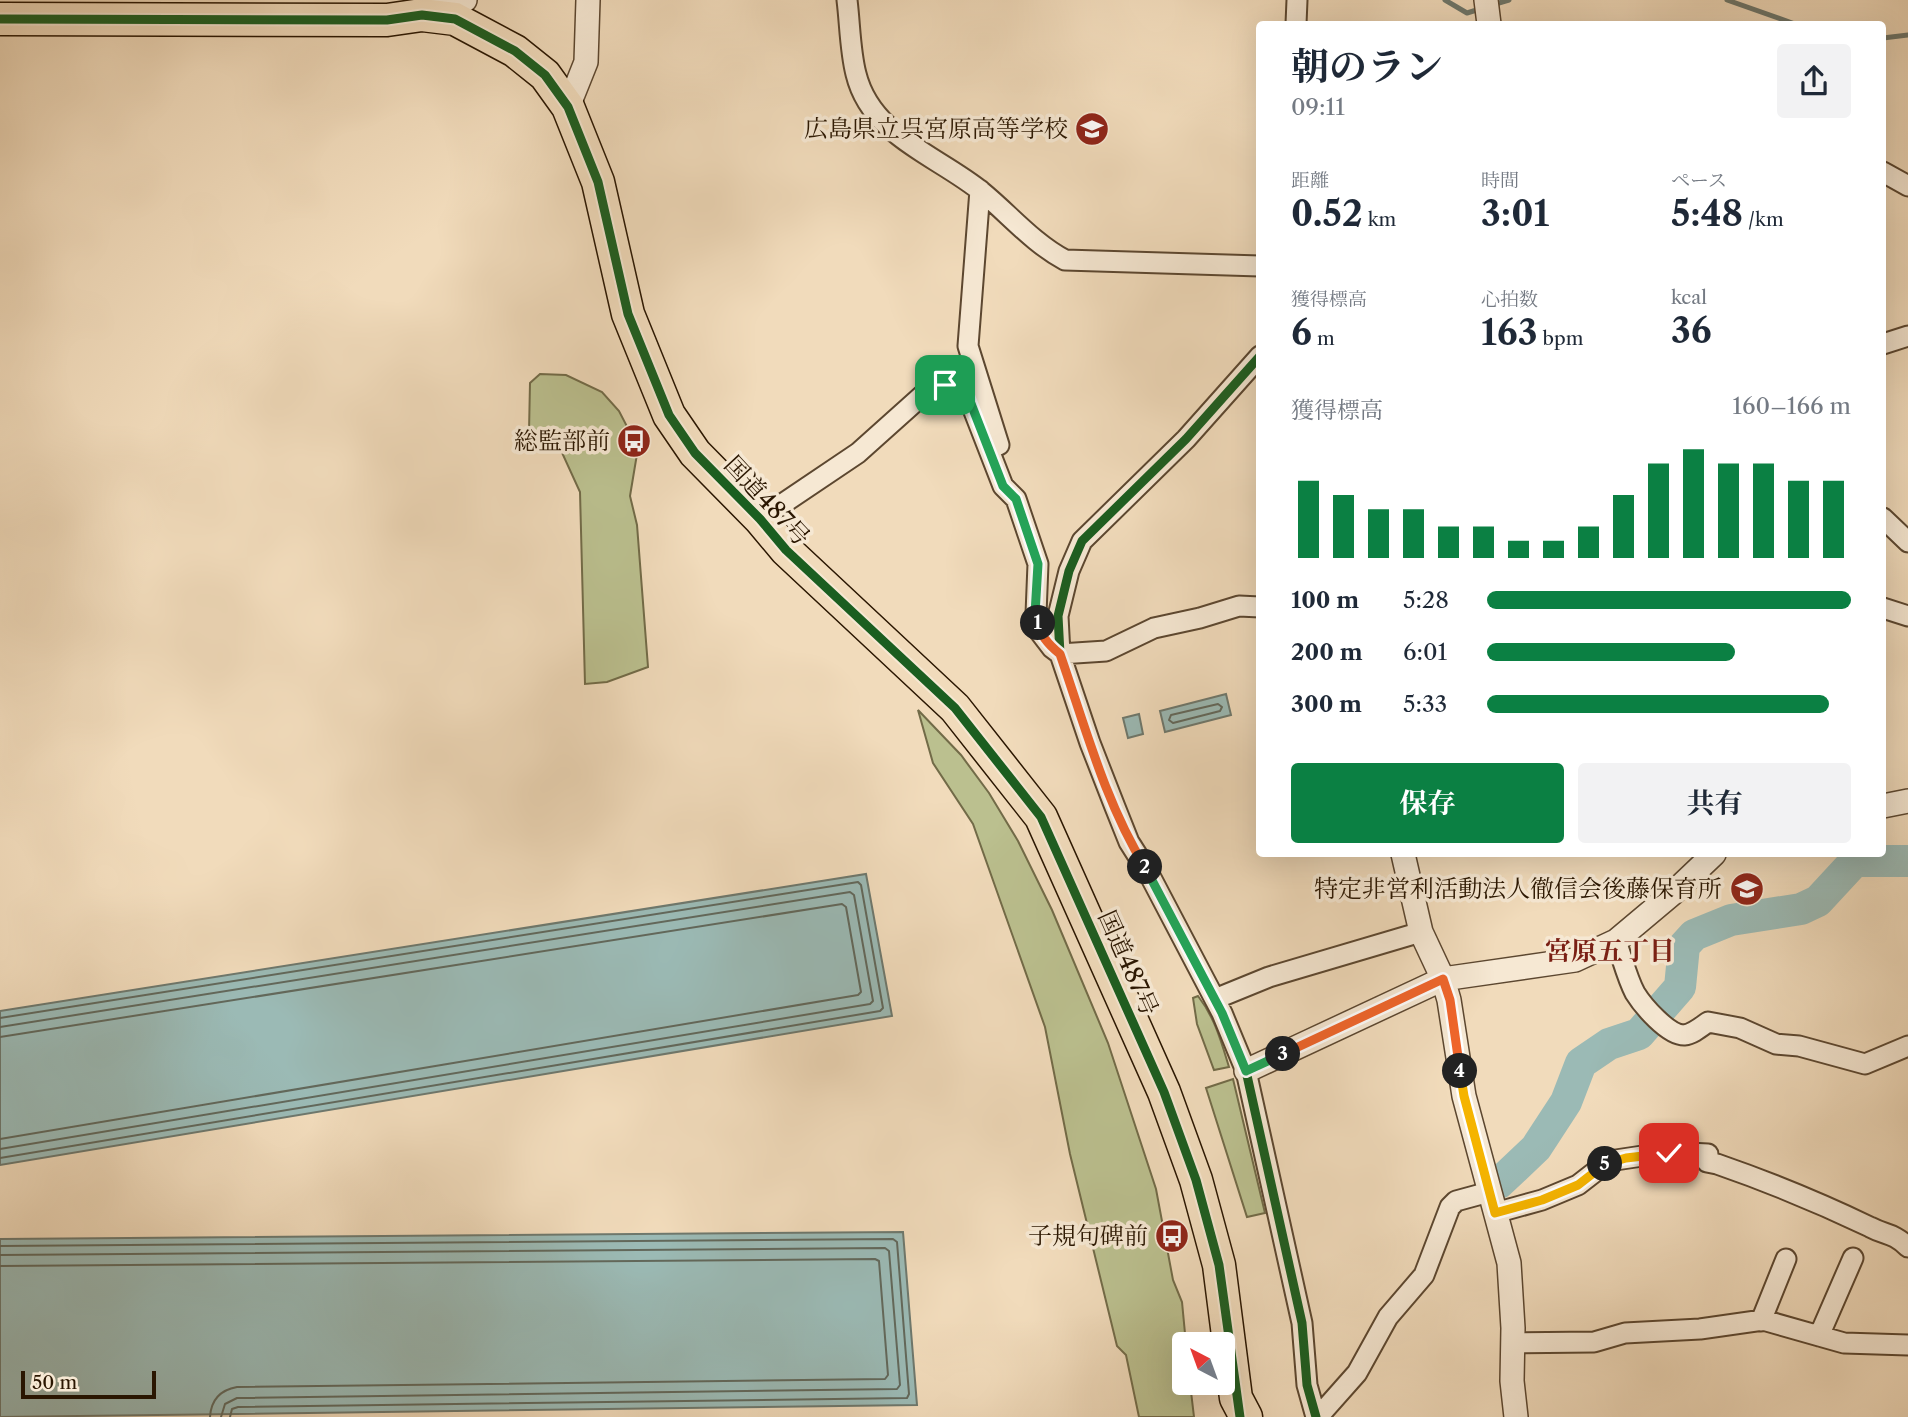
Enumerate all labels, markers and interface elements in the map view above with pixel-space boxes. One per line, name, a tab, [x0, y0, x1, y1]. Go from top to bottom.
text: 朝のラン	[1291, 43, 1443, 90]
button: share	[1777, 44, 1851, 118]
text: 09:11	[1291, 93, 1345, 121]
school or university icon: 広島県立呉宮原高等学校	[1073, 110, 1111, 148]
place label: 広島県立呉宮原高等学校	[804, 114, 1068, 143]
text: 距離	[1291, 169, 1329, 192]
text: 時間	[1481, 169, 1519, 192]
text: ペース	[1671, 169, 1727, 192]
text: 0.52	[1291, 192, 1363, 235]
text: 3:01	[1481, 192, 1549, 235]
text: 5:48	[1671, 192, 1743, 235]
text: km	[1363, 208, 1396, 231]
text: /km	[1743, 208, 1784, 231]
text: kcal	[1671, 286, 1707, 309]
text: 獲得標高	[1291, 288, 1367, 311]
text: 心拍数	[1481, 288, 1538, 311]
text: 36	[1671, 309, 1712, 352]
text: 6	[1291, 311, 1312, 354]
text: 163	[1481, 311, 1537, 354]
text: m	[1312, 327, 1335, 350]
text: bpm	[1537, 327, 1583, 350]
pin	[915, 355, 975, 415]
icon: arrive	[926, 366, 964, 404]
text: 160–166 m	[1732, 392, 1851, 420]
text: 獲得標高	[1291, 396, 1383, 424]
bus stop icon: 総監部前	[615, 422, 653, 460]
place label: 総監部前	[514, 426, 610, 455]
street label: 国道487号	[719, 450, 816, 551]
text: 100 m	[1291, 586, 1359, 614]
text: 5:28	[1403, 586, 1449, 614]
pin: 1	[1020, 606, 1056, 640]
text: 1	[1033, 611, 1042, 634]
text: 200 m	[1291, 638, 1363, 666]
text: 6:01	[1403, 638, 1447, 666]
text: 300 m	[1291, 690, 1362, 718]
text: 5:33	[1403, 690, 1447, 718]
button: 保存	[1291, 763, 1564, 843]
button: 共有	[1578, 763, 1851, 843]
pin: 2	[1128, 850, 1162, 884]
text: 2	[1139, 855, 1150, 878]
school or university icon: 特定非営利活動法人徹信会後藤保育所	[1728, 870, 1766, 908]
place label: 特定非営利活動法人徹信会後藤保育所	[1314, 874, 1722, 903]
street label: 国道487号	[1092, 906, 1164, 1020]
district label: 宮原五丁目	[1545, 935, 1675, 967]
pin: 3	[1266, 1036, 1300, 1072]
text: 3	[1277, 1042, 1288, 1065]
pin: 4	[1442, 1054, 1478, 1088]
text: 4	[1454, 1059, 1465, 1082]
pin	[1639, 1123, 1699, 1183]
icon: check	[1650, 1134, 1688, 1172]
pin: 5	[1588, 1146, 1622, 1182]
text: 5	[1599, 1152, 1610, 1175]
bus stop icon: 子規句碑前	[1153, 1217, 1191, 1255]
place label: 子規句碑前	[1028, 1221, 1148, 1250]
north arrow	[1172, 1332, 1236, 1395]
map controls	[1172, 1332, 1235, 1395]
scale bar	[21, 1368, 156, 1400]
text: 50 m	[32, 1371, 77, 1394]

